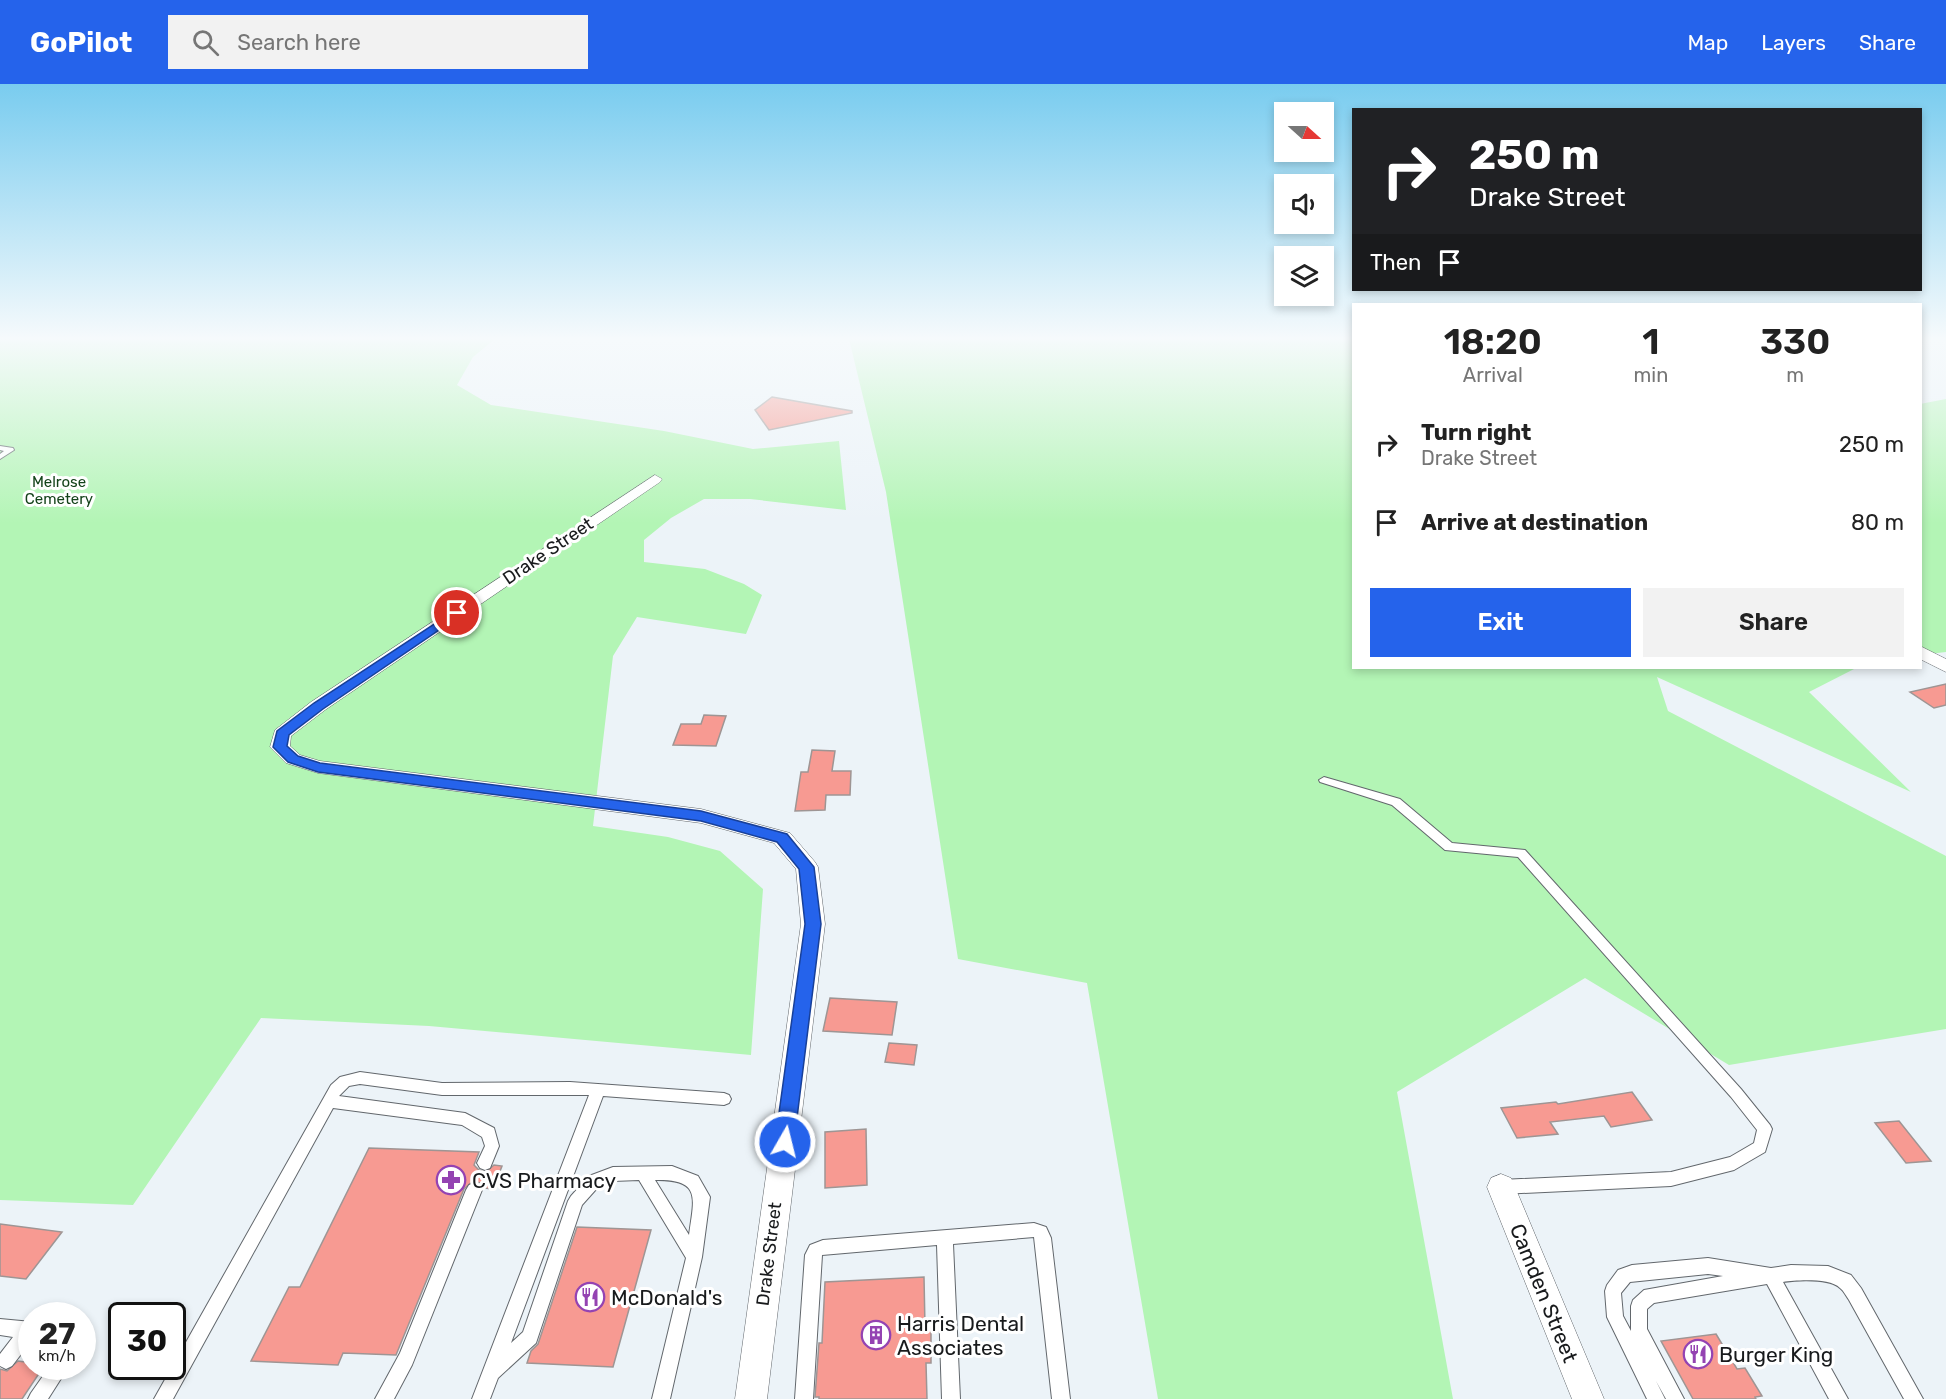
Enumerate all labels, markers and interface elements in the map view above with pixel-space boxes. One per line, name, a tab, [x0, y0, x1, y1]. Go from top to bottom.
search box	[168, 15, 588, 69]
text: GoPilot	[30, 26, 132, 59]
icon: search	[189, 26, 222, 59]
text: Search here	[237, 29, 361, 56]
text: Map	[1687, 30, 1728, 55]
text: Layers	[1761, 30, 1826, 55]
text: Share	[1859, 30, 1916, 55]
north arrow	[1274, 102, 1334, 162]
map controls	[1274, 102, 1334, 306]
text: 250 m	[1469, 130, 1599, 180]
icon: right	[1370, 132, 1448, 210]
button: sound	[1274, 174, 1334, 234]
text: Drake Street	[1469, 181, 1626, 213]
button: layers	[1274, 246, 1334, 306]
icon: arrive	[1433, 246, 1466, 279]
text: Then	[1370, 249, 1421, 276]
text: 18:20	[1444, 320, 1542, 363]
text: 1	[1642, 320, 1660, 363]
text: 330	[1760, 320, 1830, 363]
text: Arrival	[1463, 363, 1523, 387]
text: min	[1634, 363, 1668, 387]
text: m	[1786, 363, 1804, 387]
text: Turn right	[1421, 419, 1531, 446]
icon: right	[1370, 428, 1403, 461]
text: 250 m	[1839, 431, 1904, 458]
text: Drake Street	[1421, 446, 1537, 470]
park label: Melrose Cemetery	[25, 473, 93, 508]
icon: arrive	[1370, 506, 1403, 539]
text: Arrive at destination	[1421, 509, 1648, 536]
text: 80 m	[1851, 509, 1904, 536]
street label: Drake Street	[499, 513, 597, 589]
pin	[431, 587, 482, 638]
button: Exit	[1370, 588, 1631, 657]
button: Share	[1643, 588, 1904, 657]
icon: arrive	[440, 596, 473, 629]
position arrow	[753, 1110, 817, 1174]
pharmacy icon: CVS Pharmacy	[435, 1164, 467, 1196]
place label: CVS Pharmacy	[472, 1168, 617, 1193]
street label: Drake Street	[752, 1201, 786, 1307]
street label: Camden Street	[1505, 1220, 1583, 1366]
restaurant icon: McDonald's	[574, 1281, 606, 1313]
place label: McDonald's	[611, 1285, 723, 1310]
speed limit sign: 30	[108, 1302, 186, 1380]
place label: Harris Dental Associates	[897, 1311, 1024, 1360]
text: 27	[39, 1316, 75, 1352]
building icon: Harris Dental Associates	[860, 1319, 892, 1351]
restaurant icon: Burger King	[1682, 1338, 1714, 1370]
place label: Burger King	[1719, 1342, 1833, 1367]
text: km/h	[38, 1347, 76, 1365]

